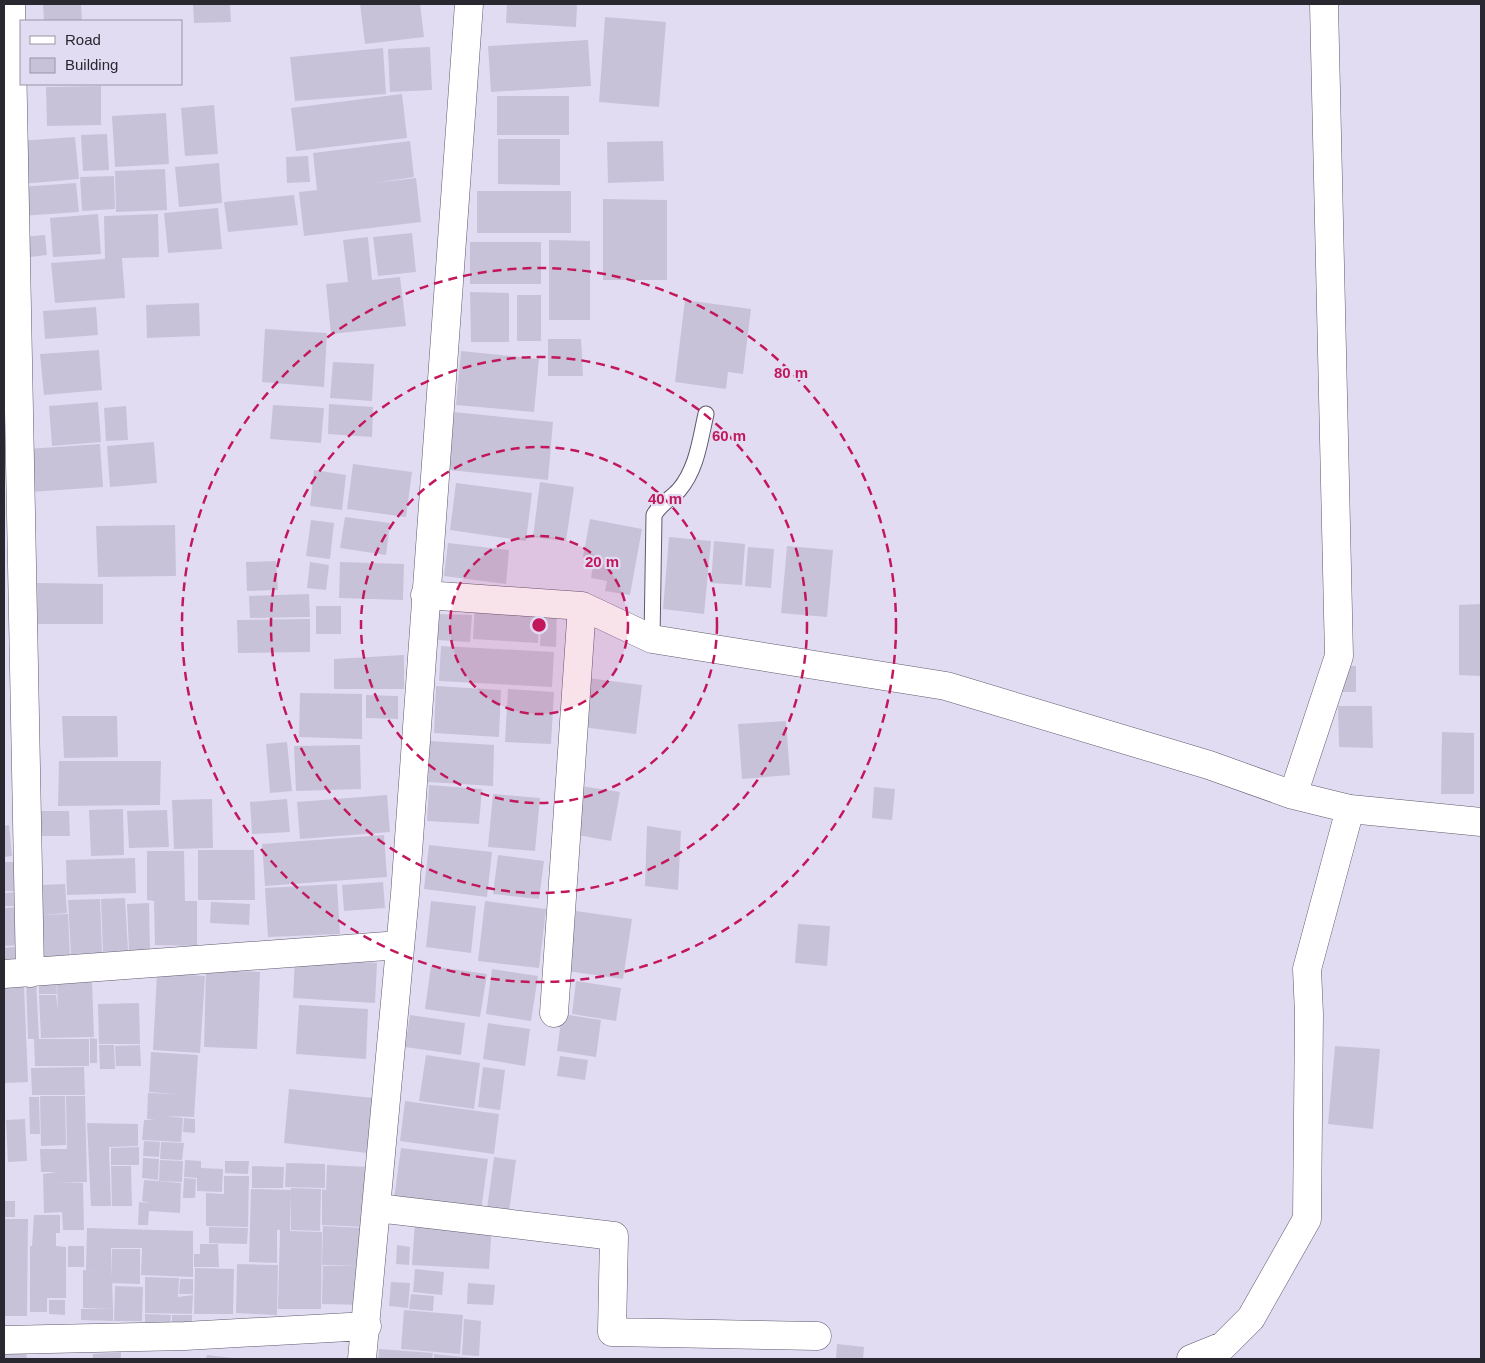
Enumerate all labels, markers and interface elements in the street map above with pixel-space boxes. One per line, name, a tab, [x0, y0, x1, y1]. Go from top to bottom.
legend	[20, 20, 182, 85]
text: Road	[65, 31, 101, 48]
text: Building	[65, 56, 118, 73]
text: 80 m	[774, 364, 808, 381]
text: 60 m	[712, 427, 746, 444]
text: 40 m	[648, 490, 682, 507]
text: 20 m	[585, 553, 619, 570]
centre of rings	[530, 616, 548, 634]

